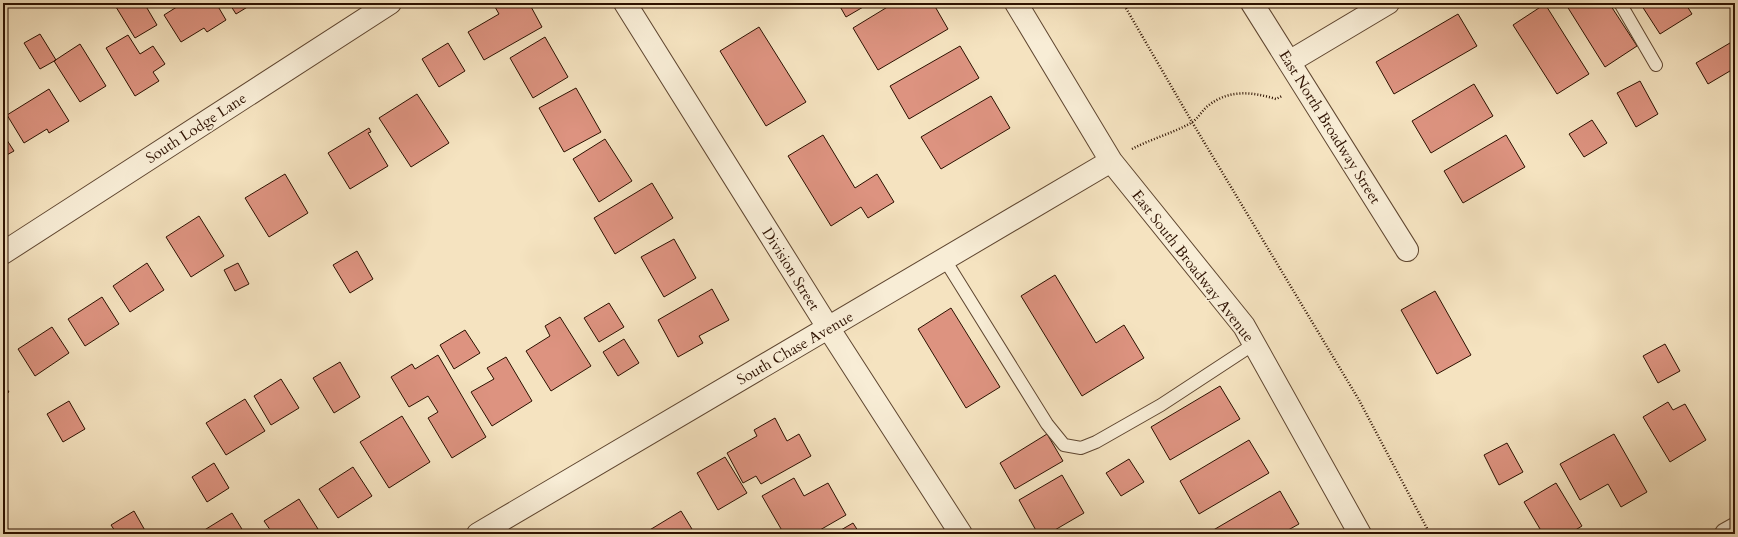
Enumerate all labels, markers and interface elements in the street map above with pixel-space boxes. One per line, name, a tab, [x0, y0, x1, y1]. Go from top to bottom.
street label: East North Broadway Street	[1274, 46, 1386, 208]
street label: South Lodge Lane	[142, 88, 250, 168]
street label: East South Broadway Avenue	[1127, 186, 1259, 346]
street label: Division Street	[758, 224, 825, 314]
street label: South Chase Avenue	[733, 306, 857, 390]

